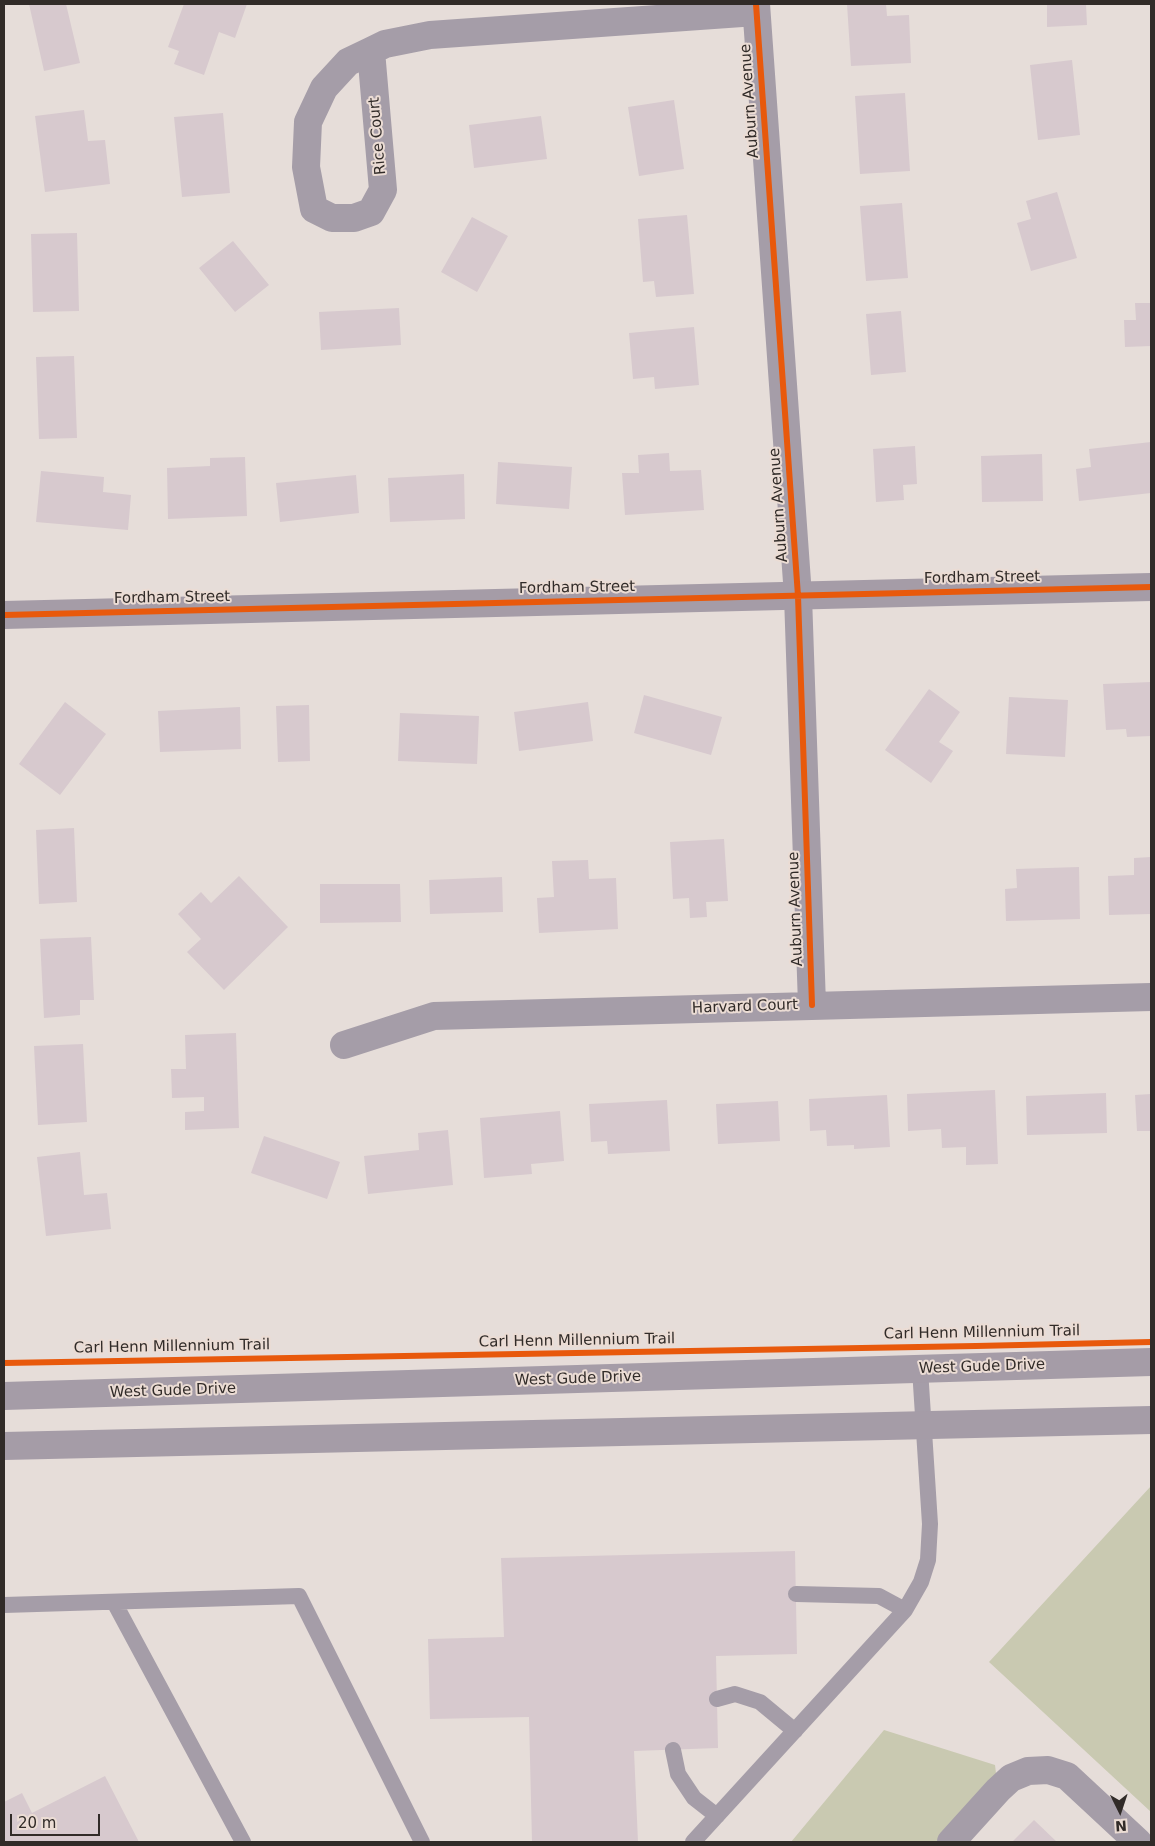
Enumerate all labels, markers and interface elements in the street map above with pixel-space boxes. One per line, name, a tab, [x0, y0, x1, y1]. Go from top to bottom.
street label: Auburn Avenue	[737, 43, 763, 159]
street label: Rice Court	[366, 96, 390, 176]
street label: Auburn Avenue	[766, 447, 792, 563]
street label: Fordham Street	[924, 568, 1040, 588]
street label: Fordham Street	[519, 578, 635, 598]
street label: Fordham Street	[114, 588, 230, 608]
street label: Auburn Avenue	[785, 851, 807, 967]
street label: Harvard Court	[692, 996, 798, 1018]
street label: Carl Henn Millennium Trail	[884, 1322, 1080, 1344]
street label: Carl Henn Millennium Trail	[479, 1330, 675, 1352]
street label: Carl Henn Millennium Trail	[74, 1336, 270, 1358]
street label: West Gude Drive	[919, 1356, 1045, 1378]
street label: West Gude Drive	[515, 1368, 641, 1390]
street label: West Gude Drive	[110, 1380, 236, 1402]
north arrow	[1095, 1786, 1145, 1836]
scale bar	[12, 1804, 102, 1836]
text: 20 m	[18, 1814, 56, 1832]
text: N	[1115, 1818, 1127, 1834]

